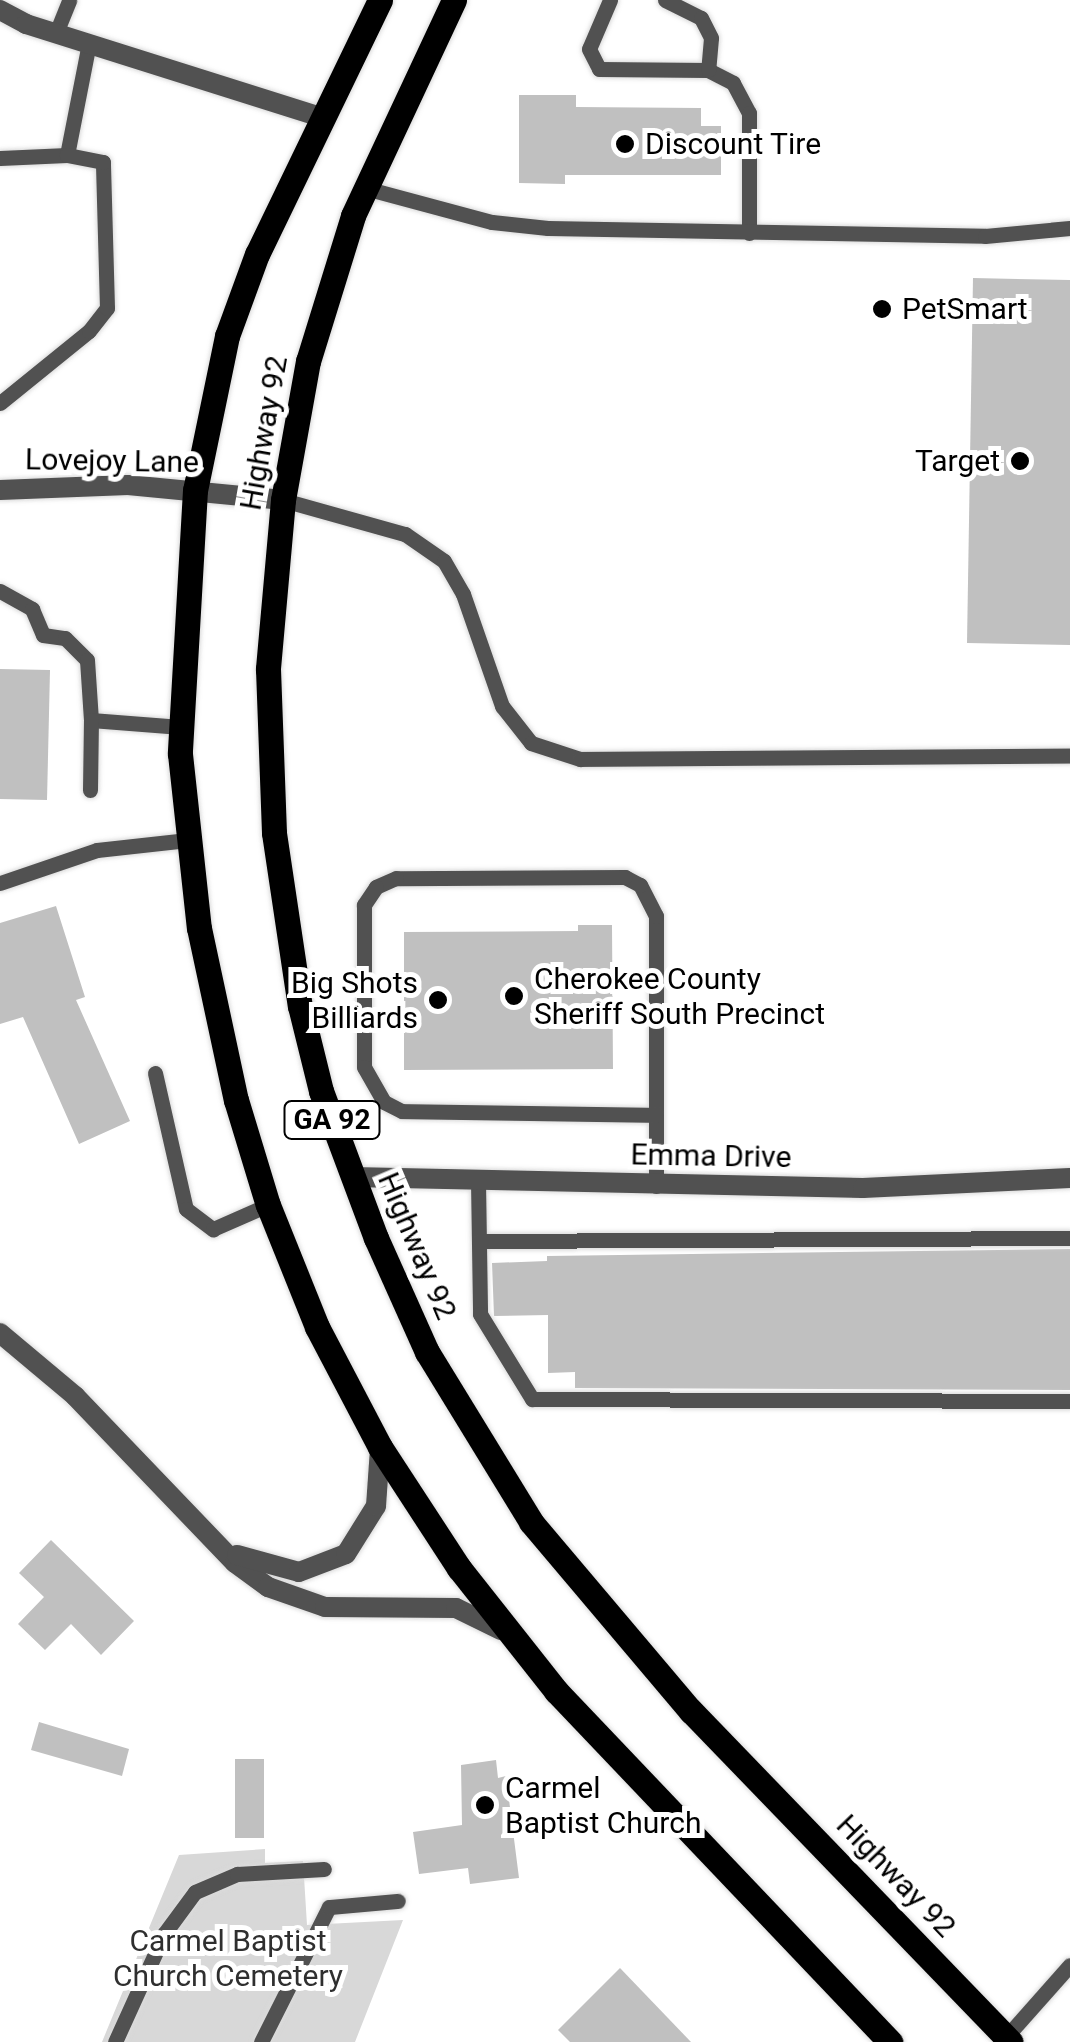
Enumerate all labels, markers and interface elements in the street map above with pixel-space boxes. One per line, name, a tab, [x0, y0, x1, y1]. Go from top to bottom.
place label: Discount Tire	[645, 126, 822, 162]
marker: Discount Tire	[614, 133, 636, 155]
place label: PetSmart	[902, 291, 1028, 327]
marker: PetSmart	[871, 298, 893, 320]
street label: Highway 92	[233, 353, 295, 513]
street label: Lovejoy Lane	[25, 441, 199, 481]
place label: Target	[915, 443, 1000, 479]
marker: Target	[1009, 450, 1031, 472]
place label: Cherokee County Sheriff South Precinct	[534, 961, 825, 1032]
place label: Big Shots Billiards	[291, 965, 418, 1036]
marker: Cherokee County Sheriff South Precinct	[503, 985, 525, 1007]
marker: Big Shots Billiards	[427, 989, 449, 1011]
road number: GA 92	[282, 1097, 382, 1143]
street label: Emma Drive	[630, 1137, 792, 1175]
street label: Highway 92	[370, 1167, 464, 1325]
place label: Carmel Baptist Church	[505, 1770, 701, 1840]
marker: Carmel Baptist Church	[474, 1794, 496, 1816]
street label: Highway 92	[829, 1807, 963, 1945]
park label: Carmel Baptist Church Cemetery	[113, 1923, 343, 1994]

